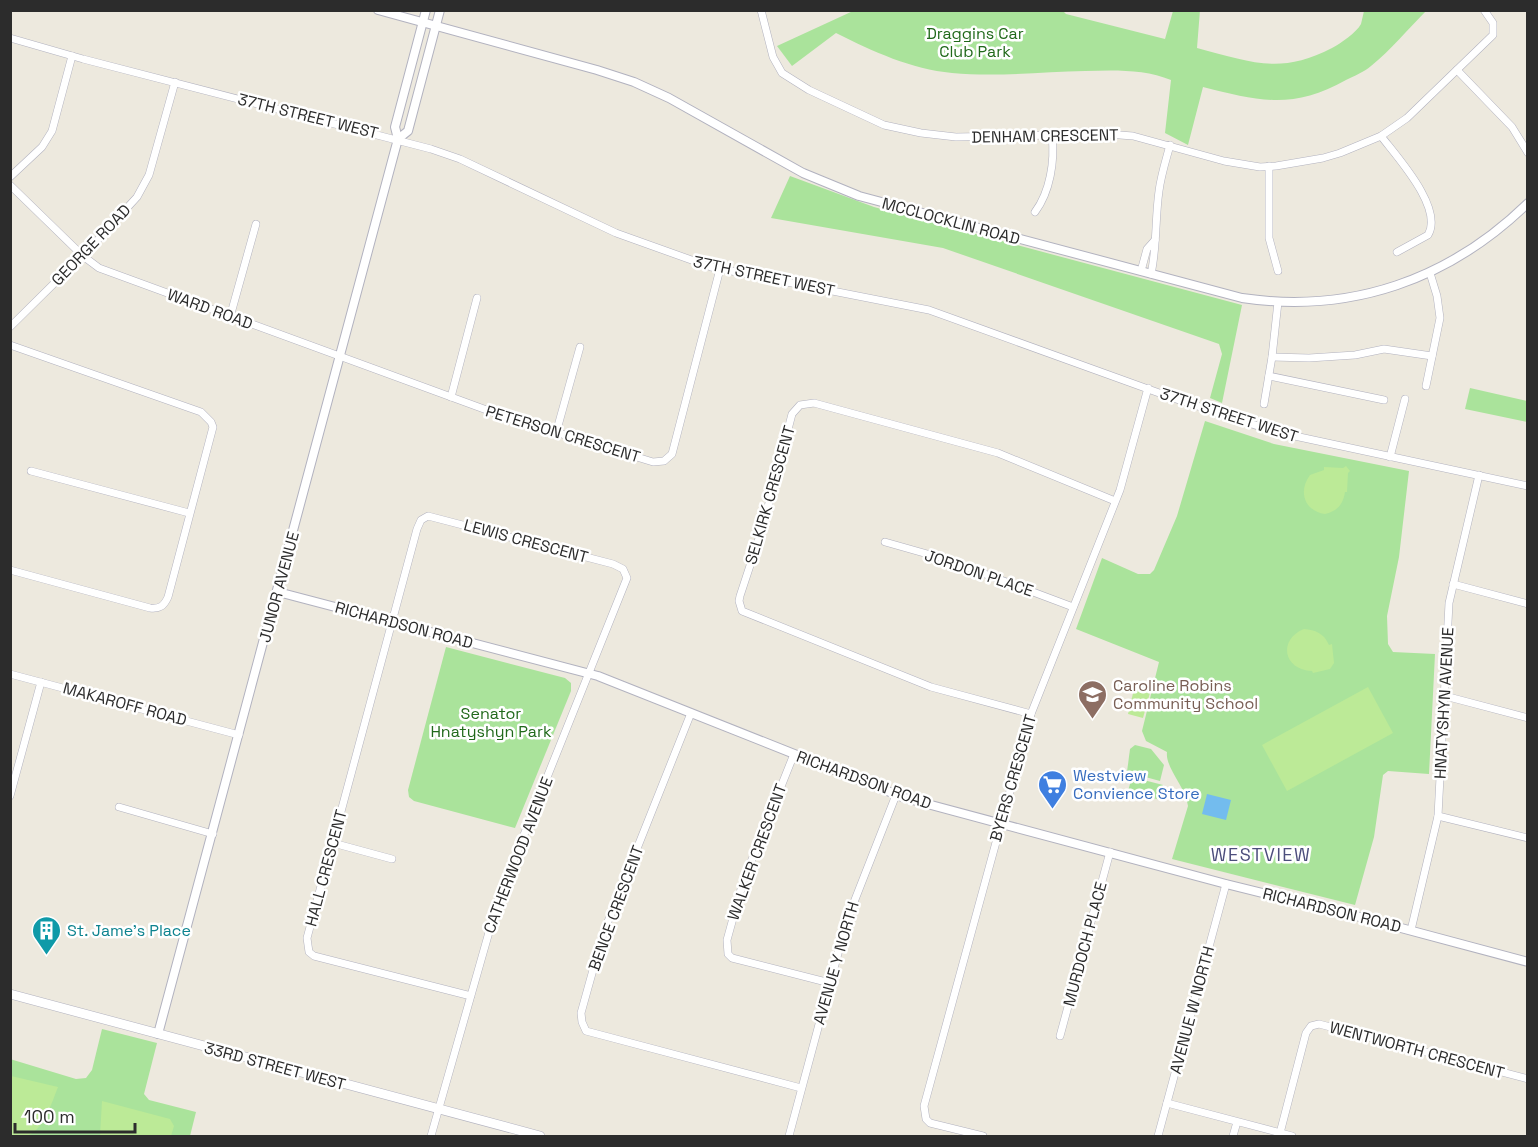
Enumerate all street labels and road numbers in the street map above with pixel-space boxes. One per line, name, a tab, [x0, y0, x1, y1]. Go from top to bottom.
street label: 37TH STREET WEST	[235, 88, 381, 144]
street label: DENHAM CRESCENT	[971, 124, 1119, 148]
street label: MCCLOCKLIN ROAD	[880, 192, 1022, 250]
street label: GEORGE ROAD	[47, 200, 135, 290]
street label: 37TH STREET WEST	[691, 251, 837, 301]
street label: WARD ROAD	[164, 284, 256, 334]
street label: 37TH STREET WEST	[1157, 383, 1301, 447]
street label: PETERSON CRESCENT	[483, 400, 643, 468]
street label: SELKIRK CRESCENT	[740, 423, 800, 567]
street label: LEWIS CRESCENT	[461, 514, 591, 568]
street label: JUNOR AVENUE	[254, 529, 304, 645]
street label: JORDON PLACE	[922, 545, 1036, 601]
street label: RICHARDSON ROAD	[333, 596, 475, 654]
street label: HNATYSHYN AVENUE	[1430, 627, 1458, 779]
street label: MAKAROFF ROAD	[61, 677, 189, 731]
street label: BYERS CRESCENT	[985, 712, 1041, 844]
street label: RICHARDSON ROAD	[794, 746, 934, 814]
street label: CATHERWOOD AVENUE	[478, 774, 558, 936]
street label: WALKER CRESCENT	[723, 781, 791, 923]
street label: HALL CRESCENT	[300, 807, 352, 929]
street label: BENCE CRESCENT	[584, 842, 648, 974]
street label: MURDOCH PLACE	[1058, 879, 1112, 1009]
street label: RICHARDSON ROAD	[1261, 883, 1403, 937]
street label: AVENUE Y NORTH	[808, 899, 864, 1027]
street label: AVENUE W NORTH	[1165, 944, 1219, 1076]
street label: WENTWORTH CRESCENT	[1327, 1017, 1507, 1083]
street label: 33RD STREET WEST	[202, 1037, 348, 1095]

